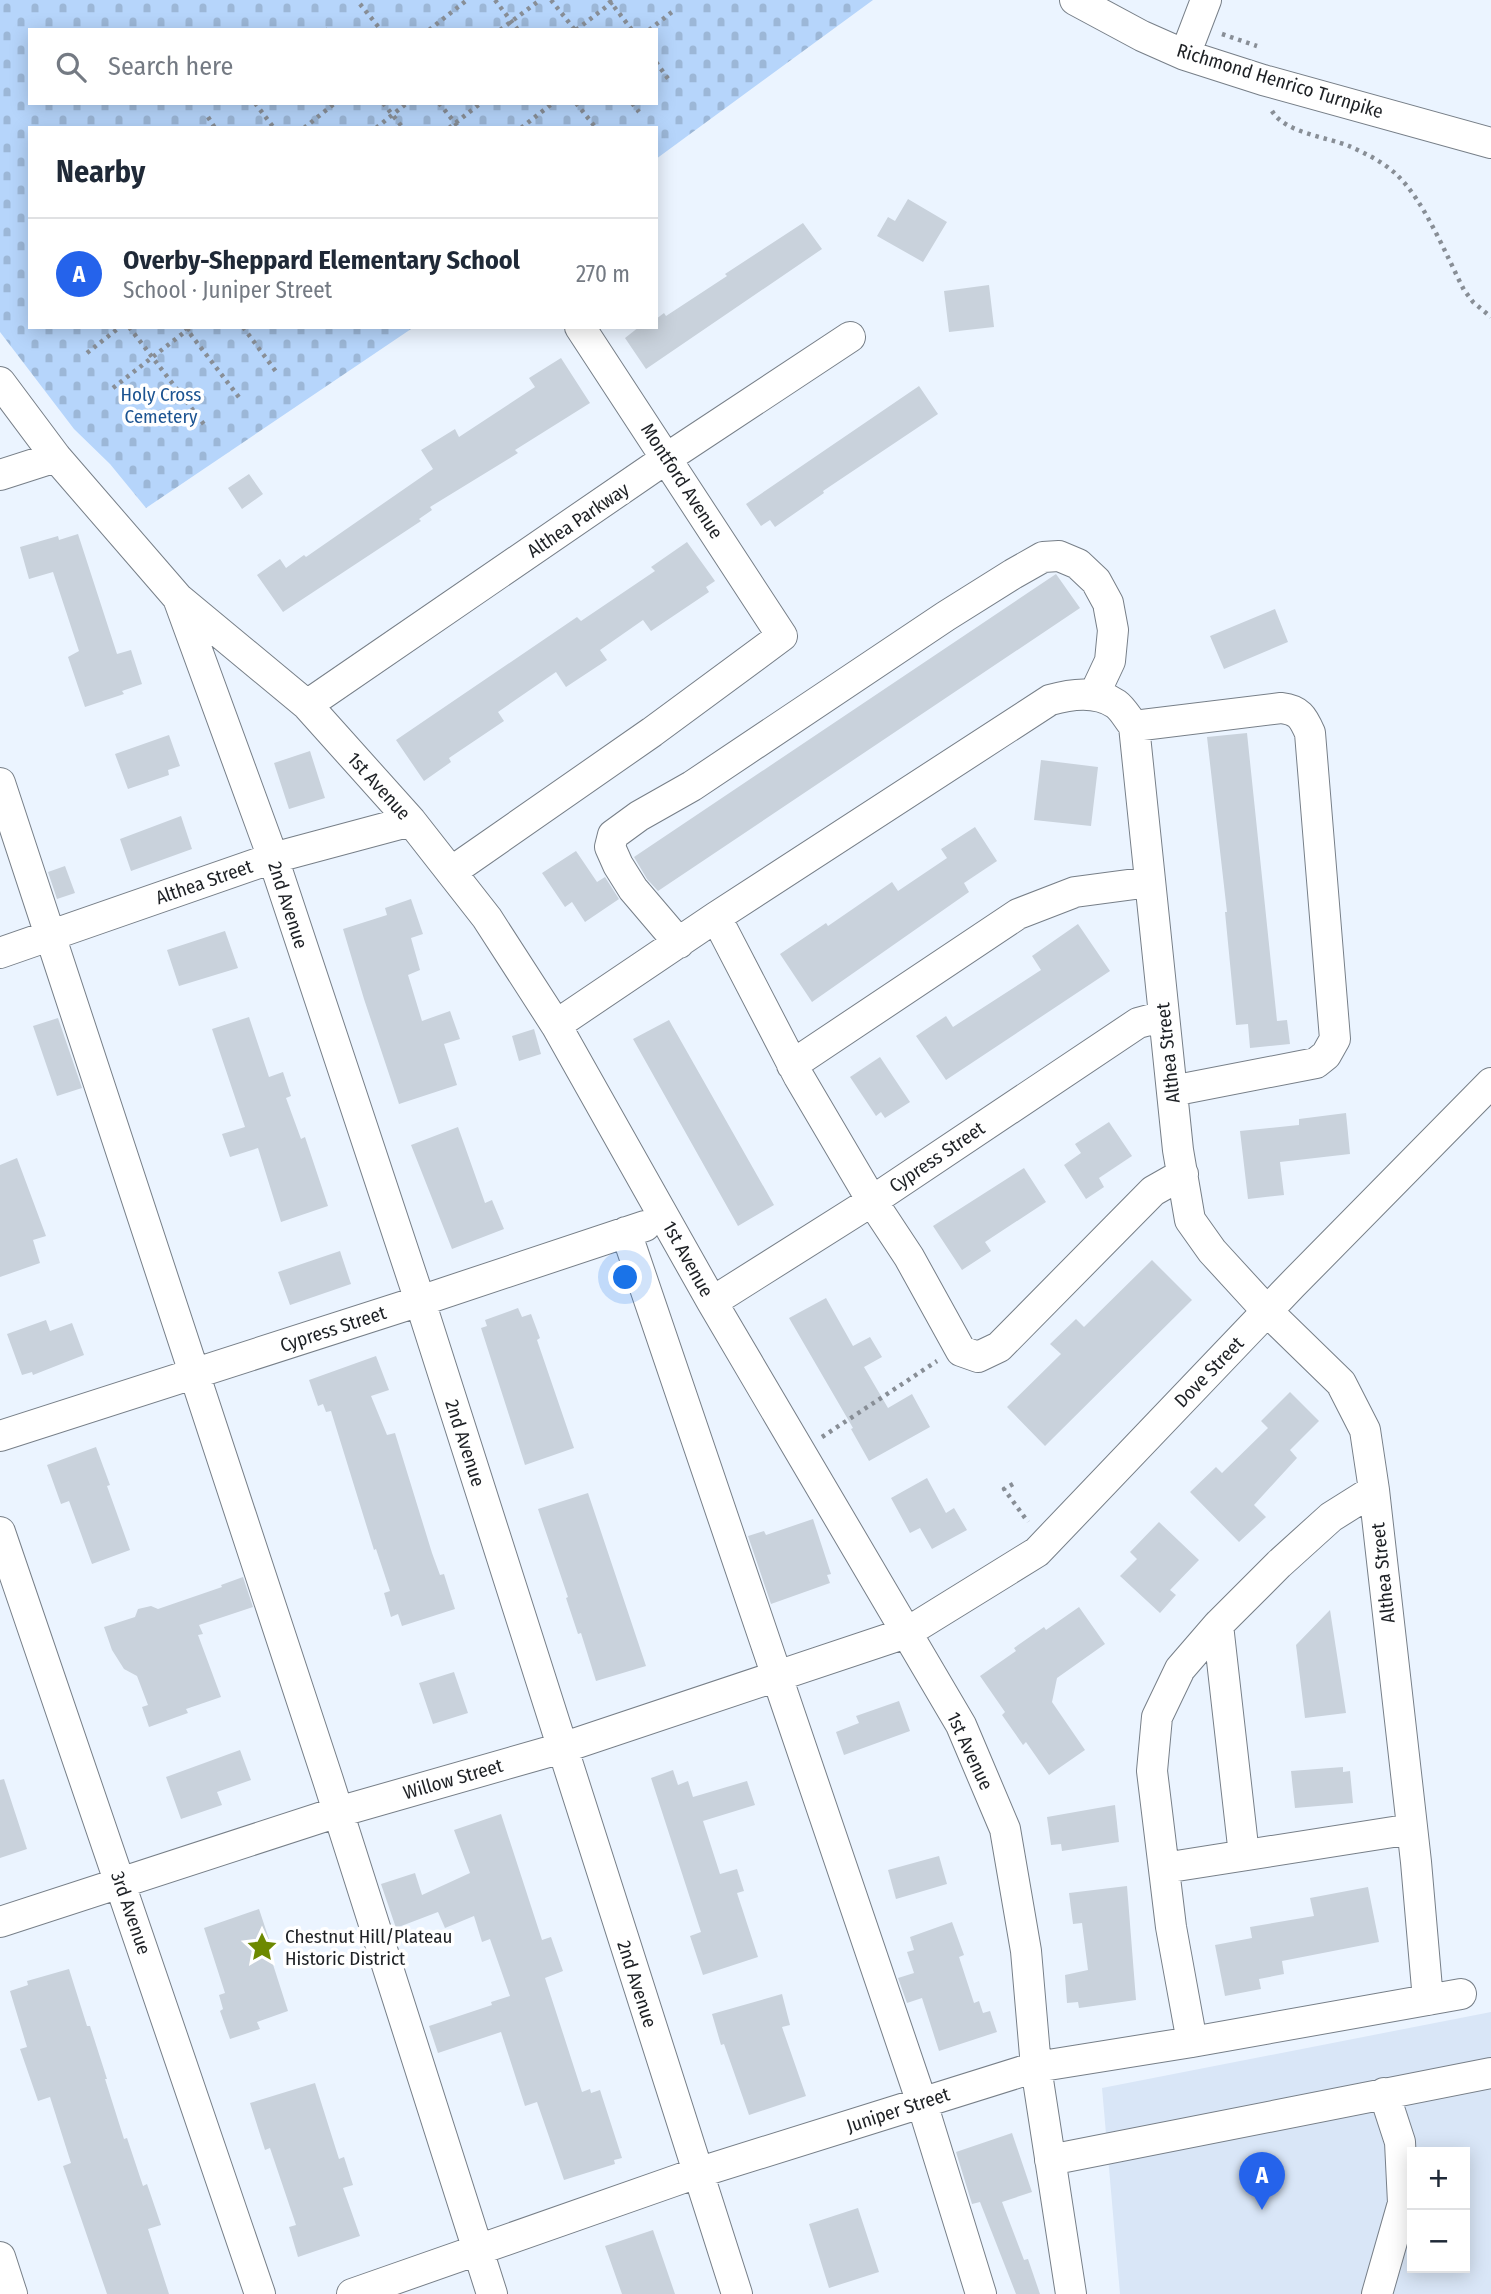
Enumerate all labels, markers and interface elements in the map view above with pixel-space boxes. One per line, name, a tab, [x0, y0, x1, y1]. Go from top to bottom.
search box	[28, 28, 658, 105]
street label: Richmond Henrico Turnpike	[1174, 39, 1386, 123]
icon: search	[52, 48, 90, 86]
text: Search here	[108, 51, 233, 82]
text: Nearby	[56, 154, 145, 190]
text: Overby-Sheppard Elementary School	[123, 245, 520, 276]
text: A	[73, 260, 85, 288]
text: 270 m	[576, 260, 630, 288]
text: School · Juniper Street	[123, 276, 332, 304]
park label: Holy Cross Cemetery	[121, 383, 201, 428]
street label: Montford Avenue	[636, 419, 728, 543]
street label: Althea Parkway	[523, 477, 634, 562]
street label: 1st Avenue	[343, 747, 415, 825]
street label: Althea Street	[153, 854, 256, 909]
street label: 2nd Avenue	[263, 859, 313, 951]
street label: Althea Street	[1151, 1001, 1185, 1104]
street label: Cypress Street	[885, 1116, 990, 1197]
street label: 1st Avenue	[658, 1217, 718, 1301]
your location	[608, 1260, 642, 1294]
street label: Cypress Street	[277, 1301, 390, 1357]
street label: Dove Street	[1169, 1331, 1249, 1412]
street label: 2nd Avenue	[440, 1397, 490, 1489]
street label: Althea Street	[1366, 1521, 1400, 1624]
street label: 1st Avenue	[942, 1708, 998, 1794]
street label: Willow Street	[401, 1754, 506, 1804]
street label: 3rd Avenue	[106, 1868, 156, 1958]
place label: Chestnut Hill/Plateau Historic District	[285, 1925, 452, 1970]
place icon: Chestnut Hill/Plateau Historic District	[245, 1930, 279, 1964]
street label: 2nd Avenue	[612, 1938, 662, 2030]
street label: Juniper Street	[843, 2082, 953, 2138]
map controls	[1407, 2147, 1470, 2273]
button: +	[1407, 2147, 1470, 2210]
pin: A	[1239, 2152, 1285, 2210]
button: −	[1407, 2210, 1470, 2273]

